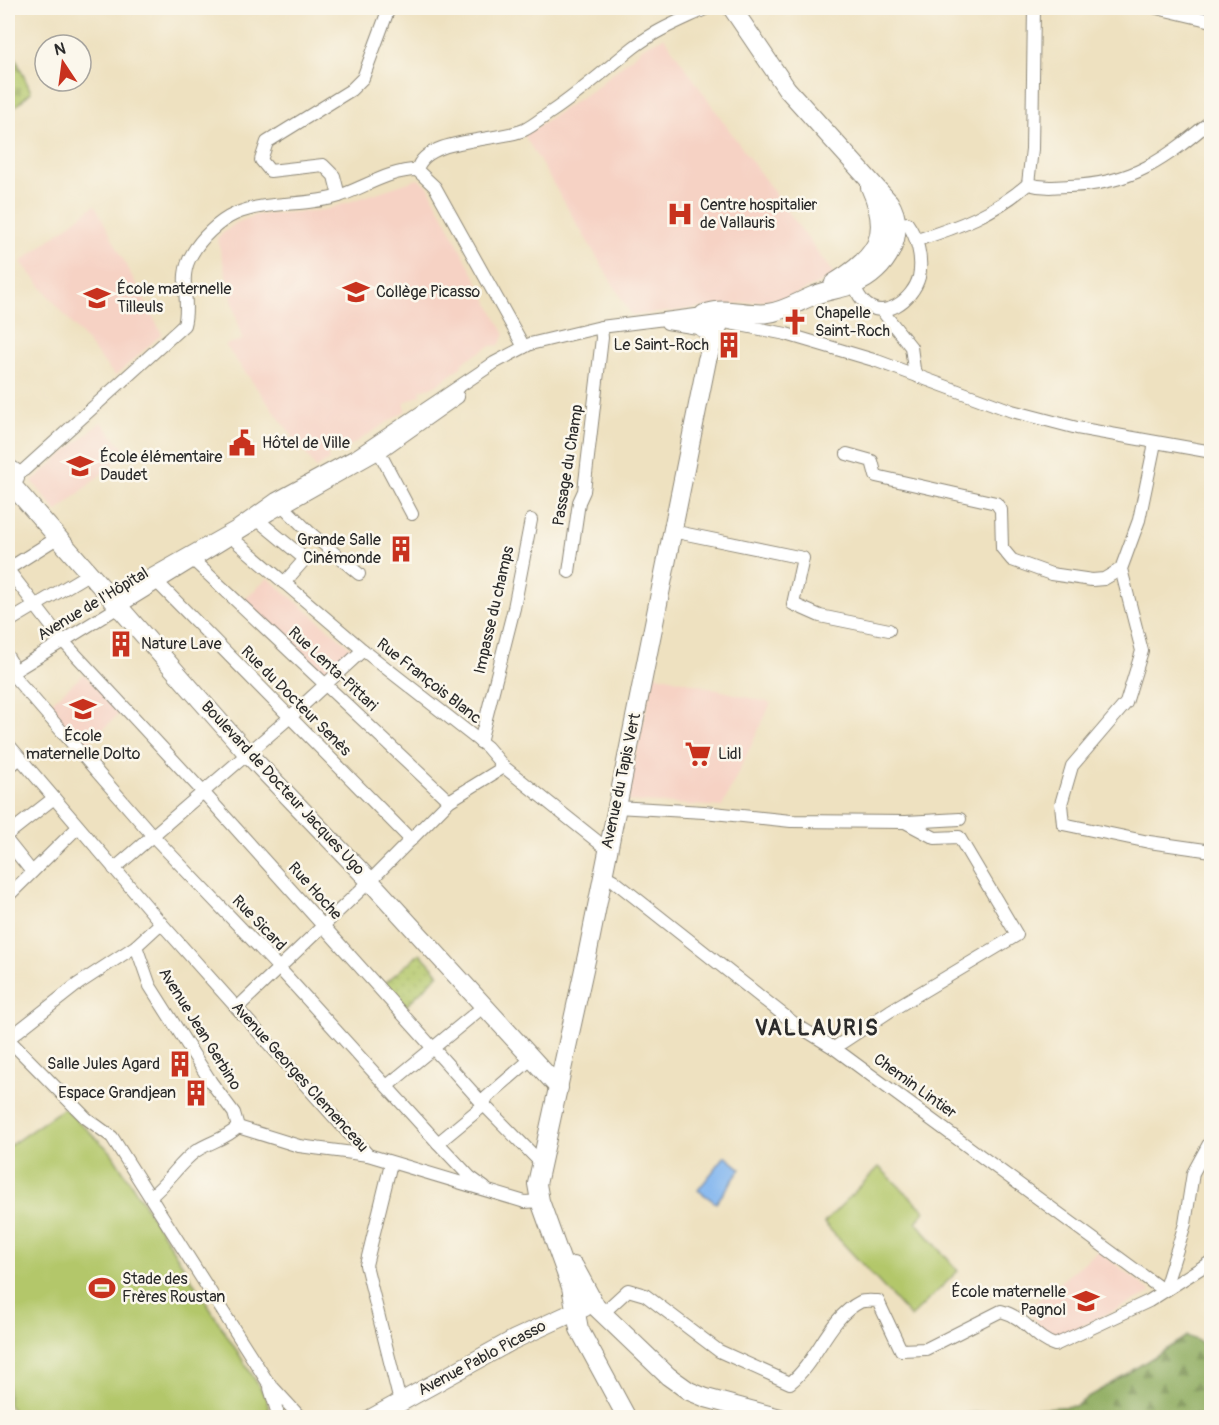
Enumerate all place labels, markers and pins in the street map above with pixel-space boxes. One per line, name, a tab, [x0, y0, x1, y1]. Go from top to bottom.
place label: Centre hospitalier de Vallauris	[700, 195, 818, 233]
hospital icon: Centre hospitalier de Vallauris	[665, 199, 695, 229]
school or university icon: Collège Picasso	[341, 277, 371, 307]
place label: École maternelle Tilleuls	[117, 279, 232, 317]
place label: Collège Picasso	[376, 282, 481, 302]
school or university icon: École maternelle Tilleuls	[82, 283, 112, 313]
place label: Chapelle Saint-Roch	[815, 303, 890, 341]
church icon: Chapelle Saint-Roch	[780, 307, 810, 337]
building icon: Le Saint-Roch	[714, 330, 744, 360]
place label: Le Saint-Roch	[614, 335, 709, 355]
public building icon: Hôtel de Ville	[227, 428, 257, 458]
place label: Hôtel de Ville	[262, 433, 350, 453]
place label: École élémentaire Daudet	[100, 447, 222, 485]
school or university icon: École élémentaire Daudet	[65, 451, 95, 481]
place label: Grande Salle Cinémonde	[297, 530, 381, 568]
building icon: Grande Salle Cinémonde	[386, 534, 416, 564]
building icon: Nature Lave	[106, 629, 136, 659]
place label: Nature Lave	[141, 634, 222, 654]
school or university icon: École maternelle Dolto	[68, 694, 98, 724]
place label: École maternelle Dolto	[26, 726, 141, 764]
supermarket icon: Lidl	[683, 739, 713, 769]
place label: Lidl	[718, 744, 742, 764]
building icon: Salle Jules Agard	[165, 1049, 195, 1079]
place label: Salle Jules Agard	[47, 1054, 160, 1074]
building icon: Espace Grandjean	[181, 1078, 211, 1108]
place label: Espace Grandjean	[58, 1083, 176, 1103]
place label: Stade des Frères Roustan	[122, 1269, 225, 1307]
sports icon: Stade des Frères Roustan	[87, 1273, 117, 1303]
place label: École maternelle Pagnol	[951, 1282, 1066, 1320]
school or university icon: École maternelle Pagnol	[1071, 1286, 1101, 1316]

